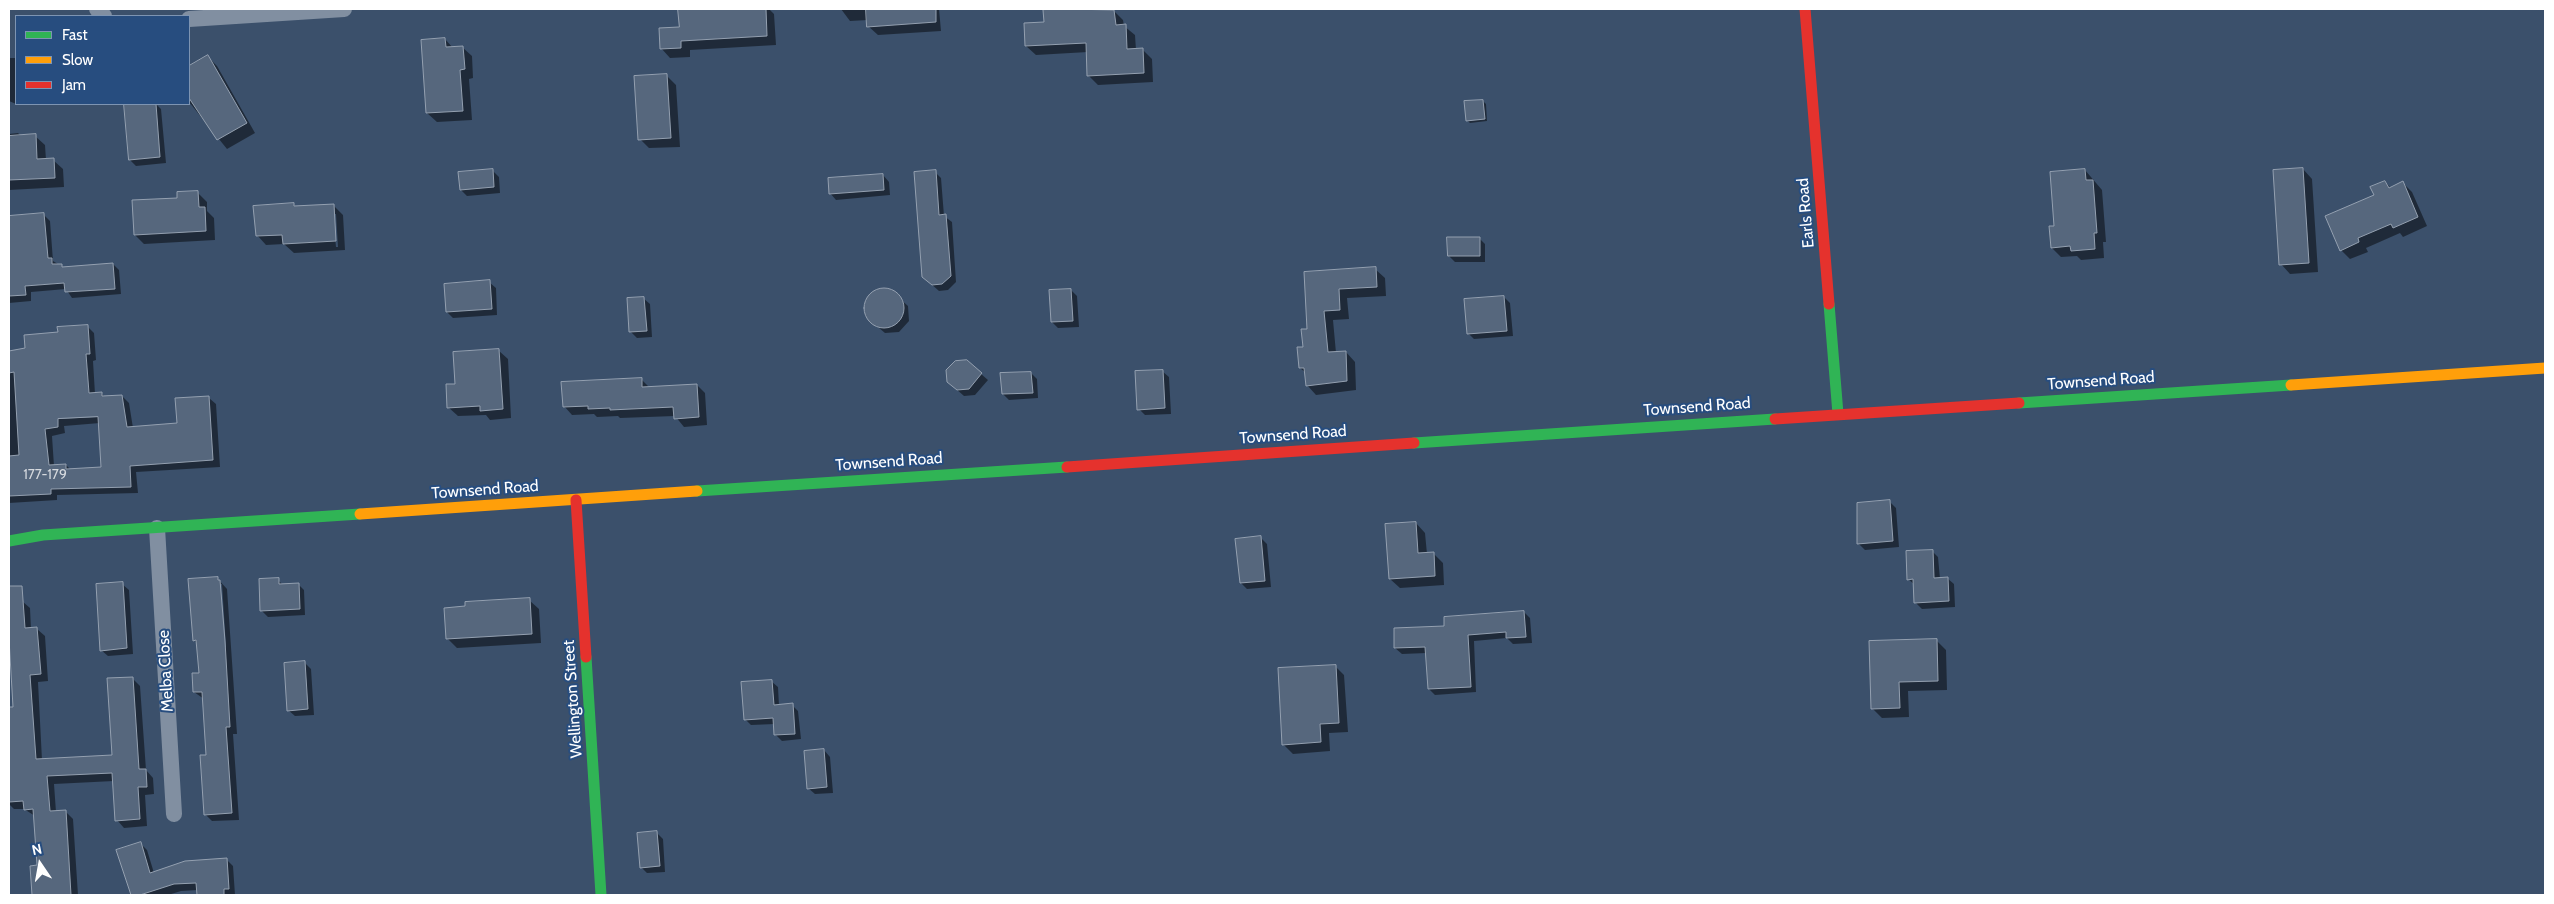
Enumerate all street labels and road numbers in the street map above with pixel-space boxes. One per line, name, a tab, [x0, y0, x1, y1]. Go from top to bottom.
street label: Earls Road	[1793, 177, 1819, 249]
street label: Townsend Road	[2047, 368, 2155, 394]
street label: Townsend Road	[1643, 394, 1751, 420]
street label: Townsend Road	[1239, 422, 1347, 448]
street label: Townsend Road	[835, 449, 943, 475]
street label: Townsend Road	[431, 477, 539, 503]
street label: Melba Close	[154, 630, 178, 712]
street label: Wellington Street	[559, 639, 587, 759]

